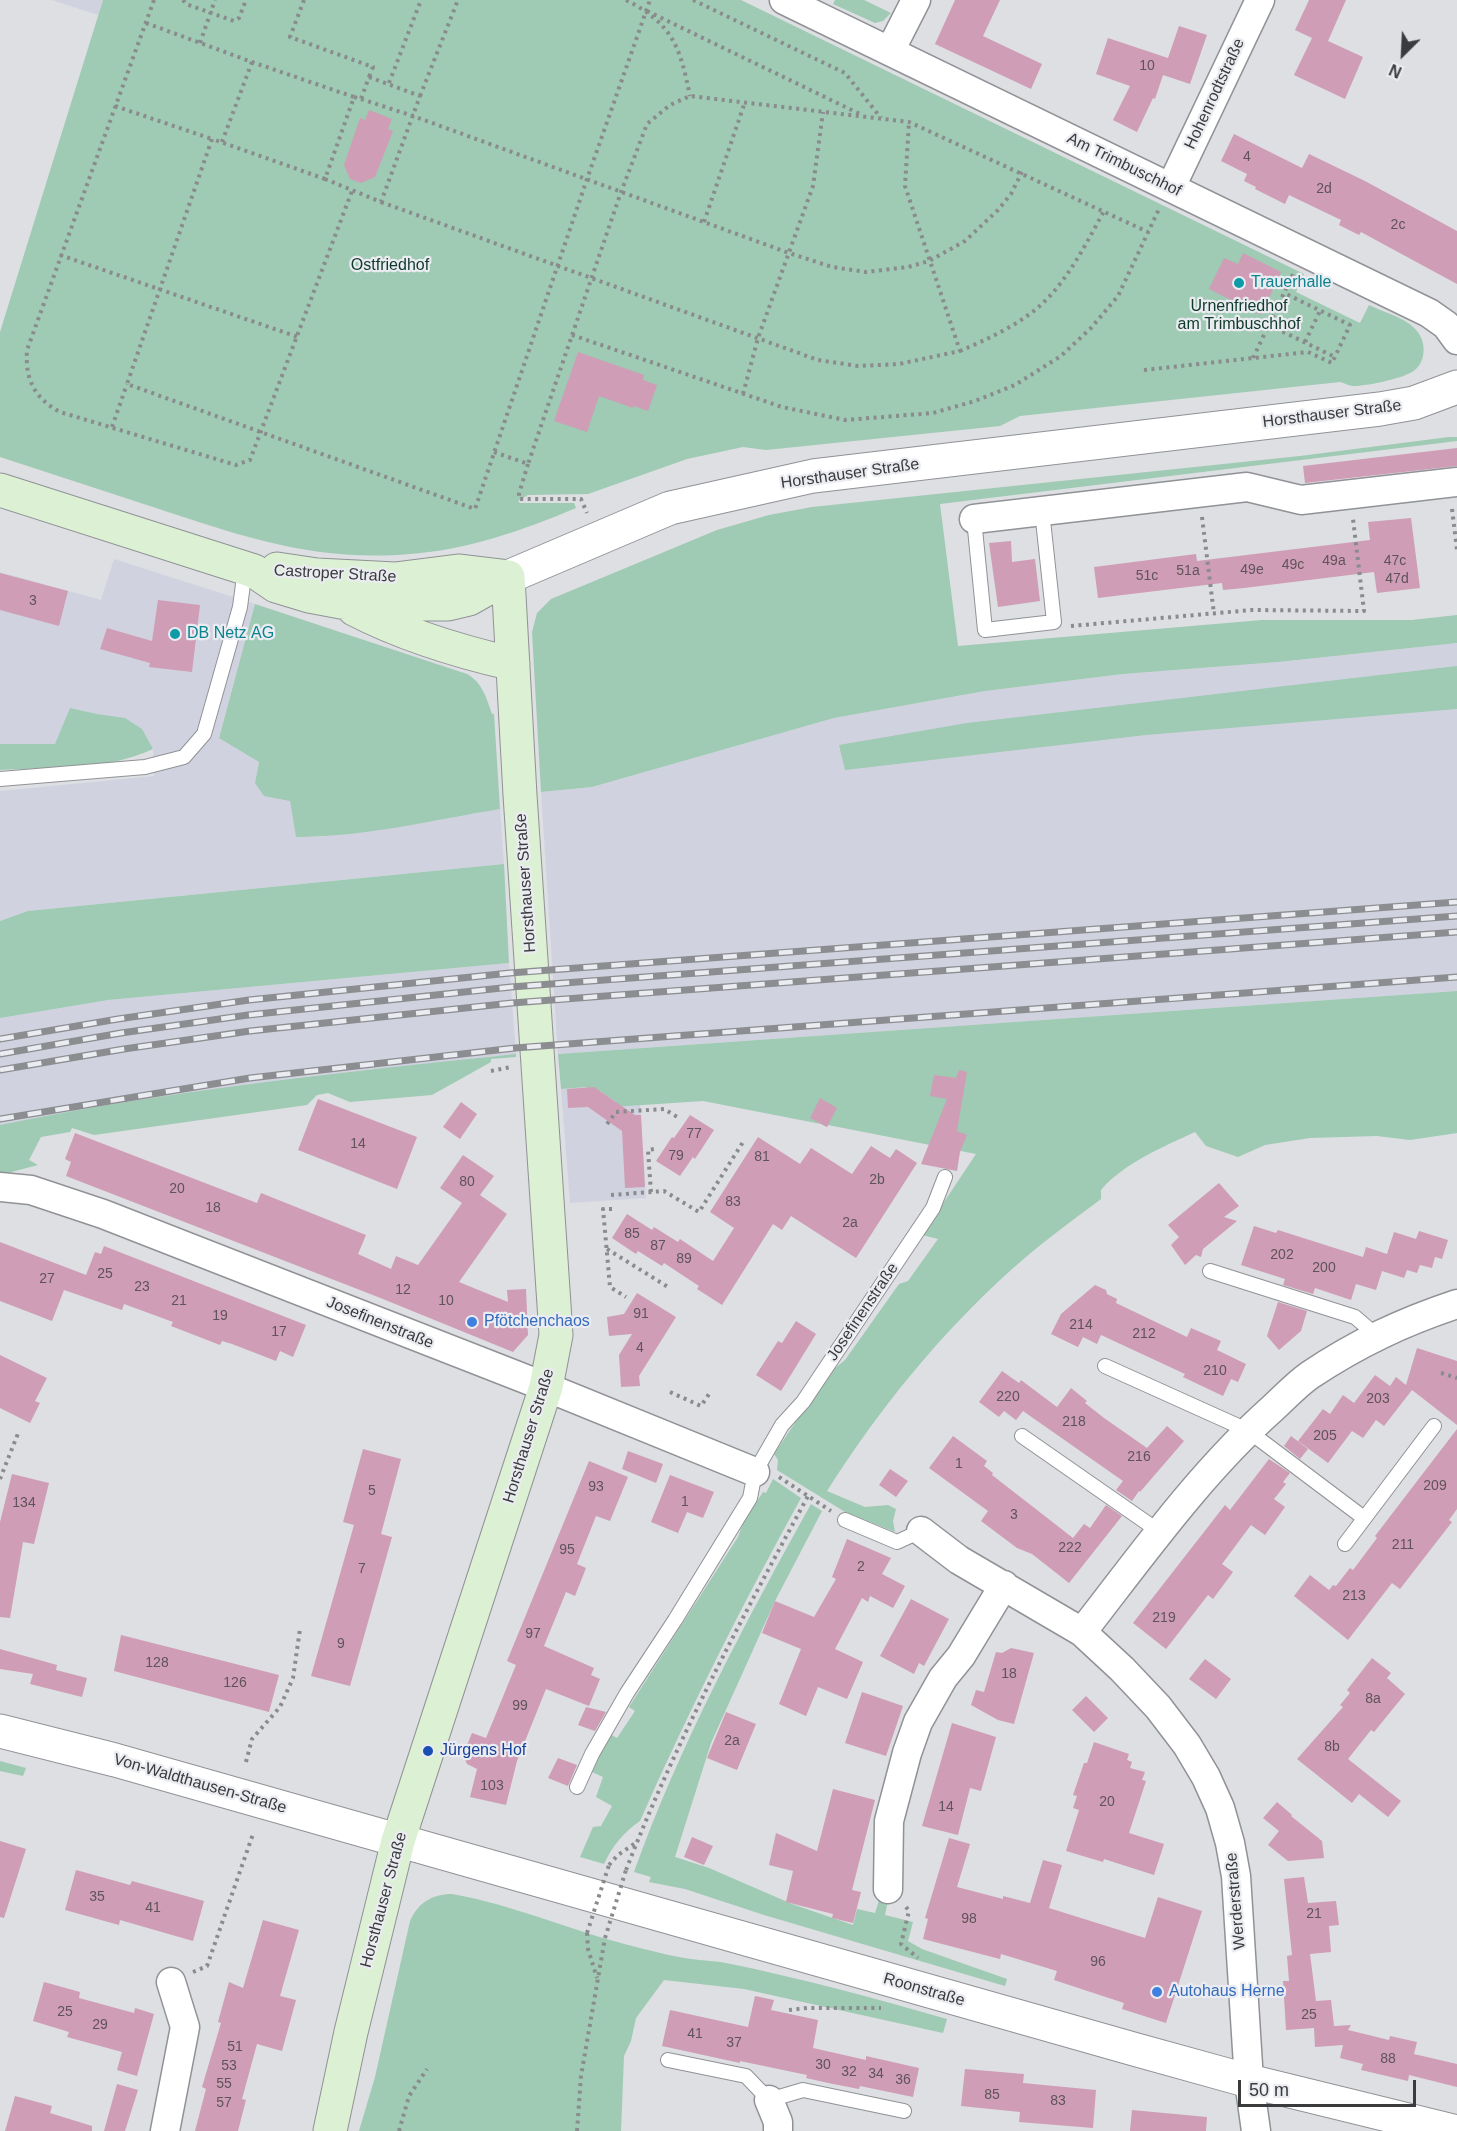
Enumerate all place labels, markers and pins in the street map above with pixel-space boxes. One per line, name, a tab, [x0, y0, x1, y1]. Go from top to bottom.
place label: Trauerhalle	[1251, 273, 1331, 293]
marker: Trauerhalle	[1232, 276, 1246, 290]
place label: DB Netz AG	[187, 624, 274, 644]
marker: DB Netz AG	[168, 627, 182, 641]
place label: Pfötchenchaos	[484, 1312, 590, 1332]
marker: Pfötchenchaos	[465, 1315, 479, 1329]
place label: Jürgens Hof	[440, 1741, 526, 1761]
marker: Jürgens Hof	[421, 1744, 435, 1758]
place label: Autohaus Herne	[1169, 1982, 1285, 2002]
marker: Autohaus Herne	[1150, 1985, 1164, 1999]

